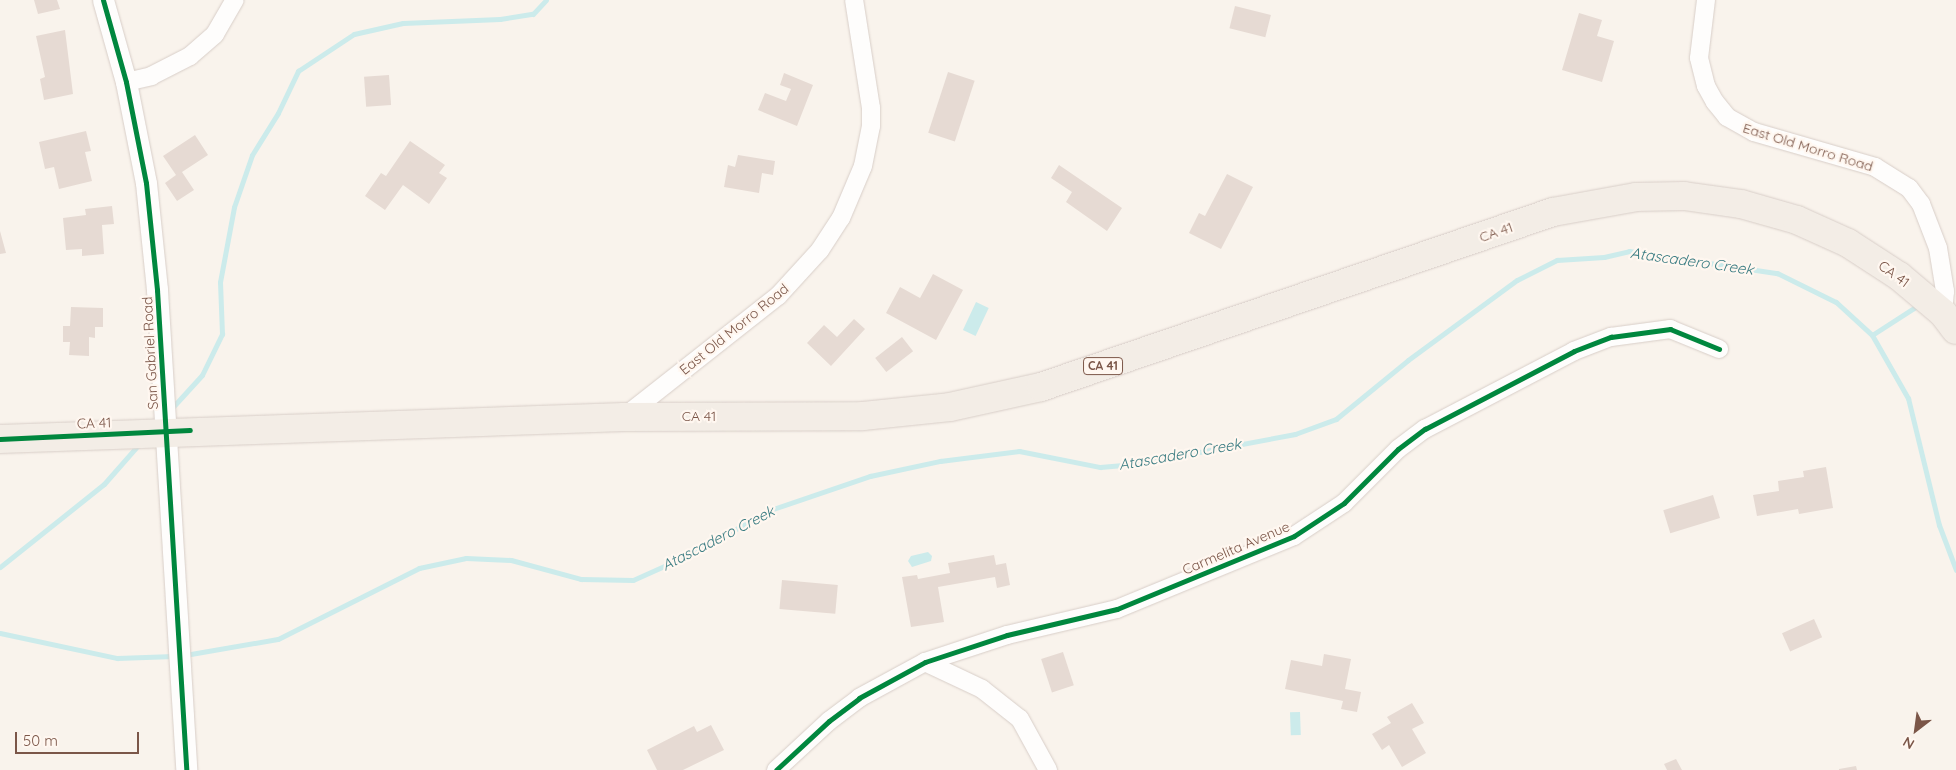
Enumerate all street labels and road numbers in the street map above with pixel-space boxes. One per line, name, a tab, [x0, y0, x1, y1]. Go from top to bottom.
street label: East Old Morro Road	[1741, 119, 1875, 175]
street label: CA 41	[1477, 218, 1515, 246]
street label: CA 41	[1875, 257, 1913, 291]
street label: East Old Morro Road	[676, 280, 792, 378]
street label: San Gabriel Road	[139, 296, 161, 410]
road number: CA 41	[1083, 356, 1123, 376]
street label: CA 41	[682, 408, 716, 424]
street label: CA 41	[76, 414, 112, 432]
street label: Carmelita Avenue	[1180, 518, 1292, 578]

